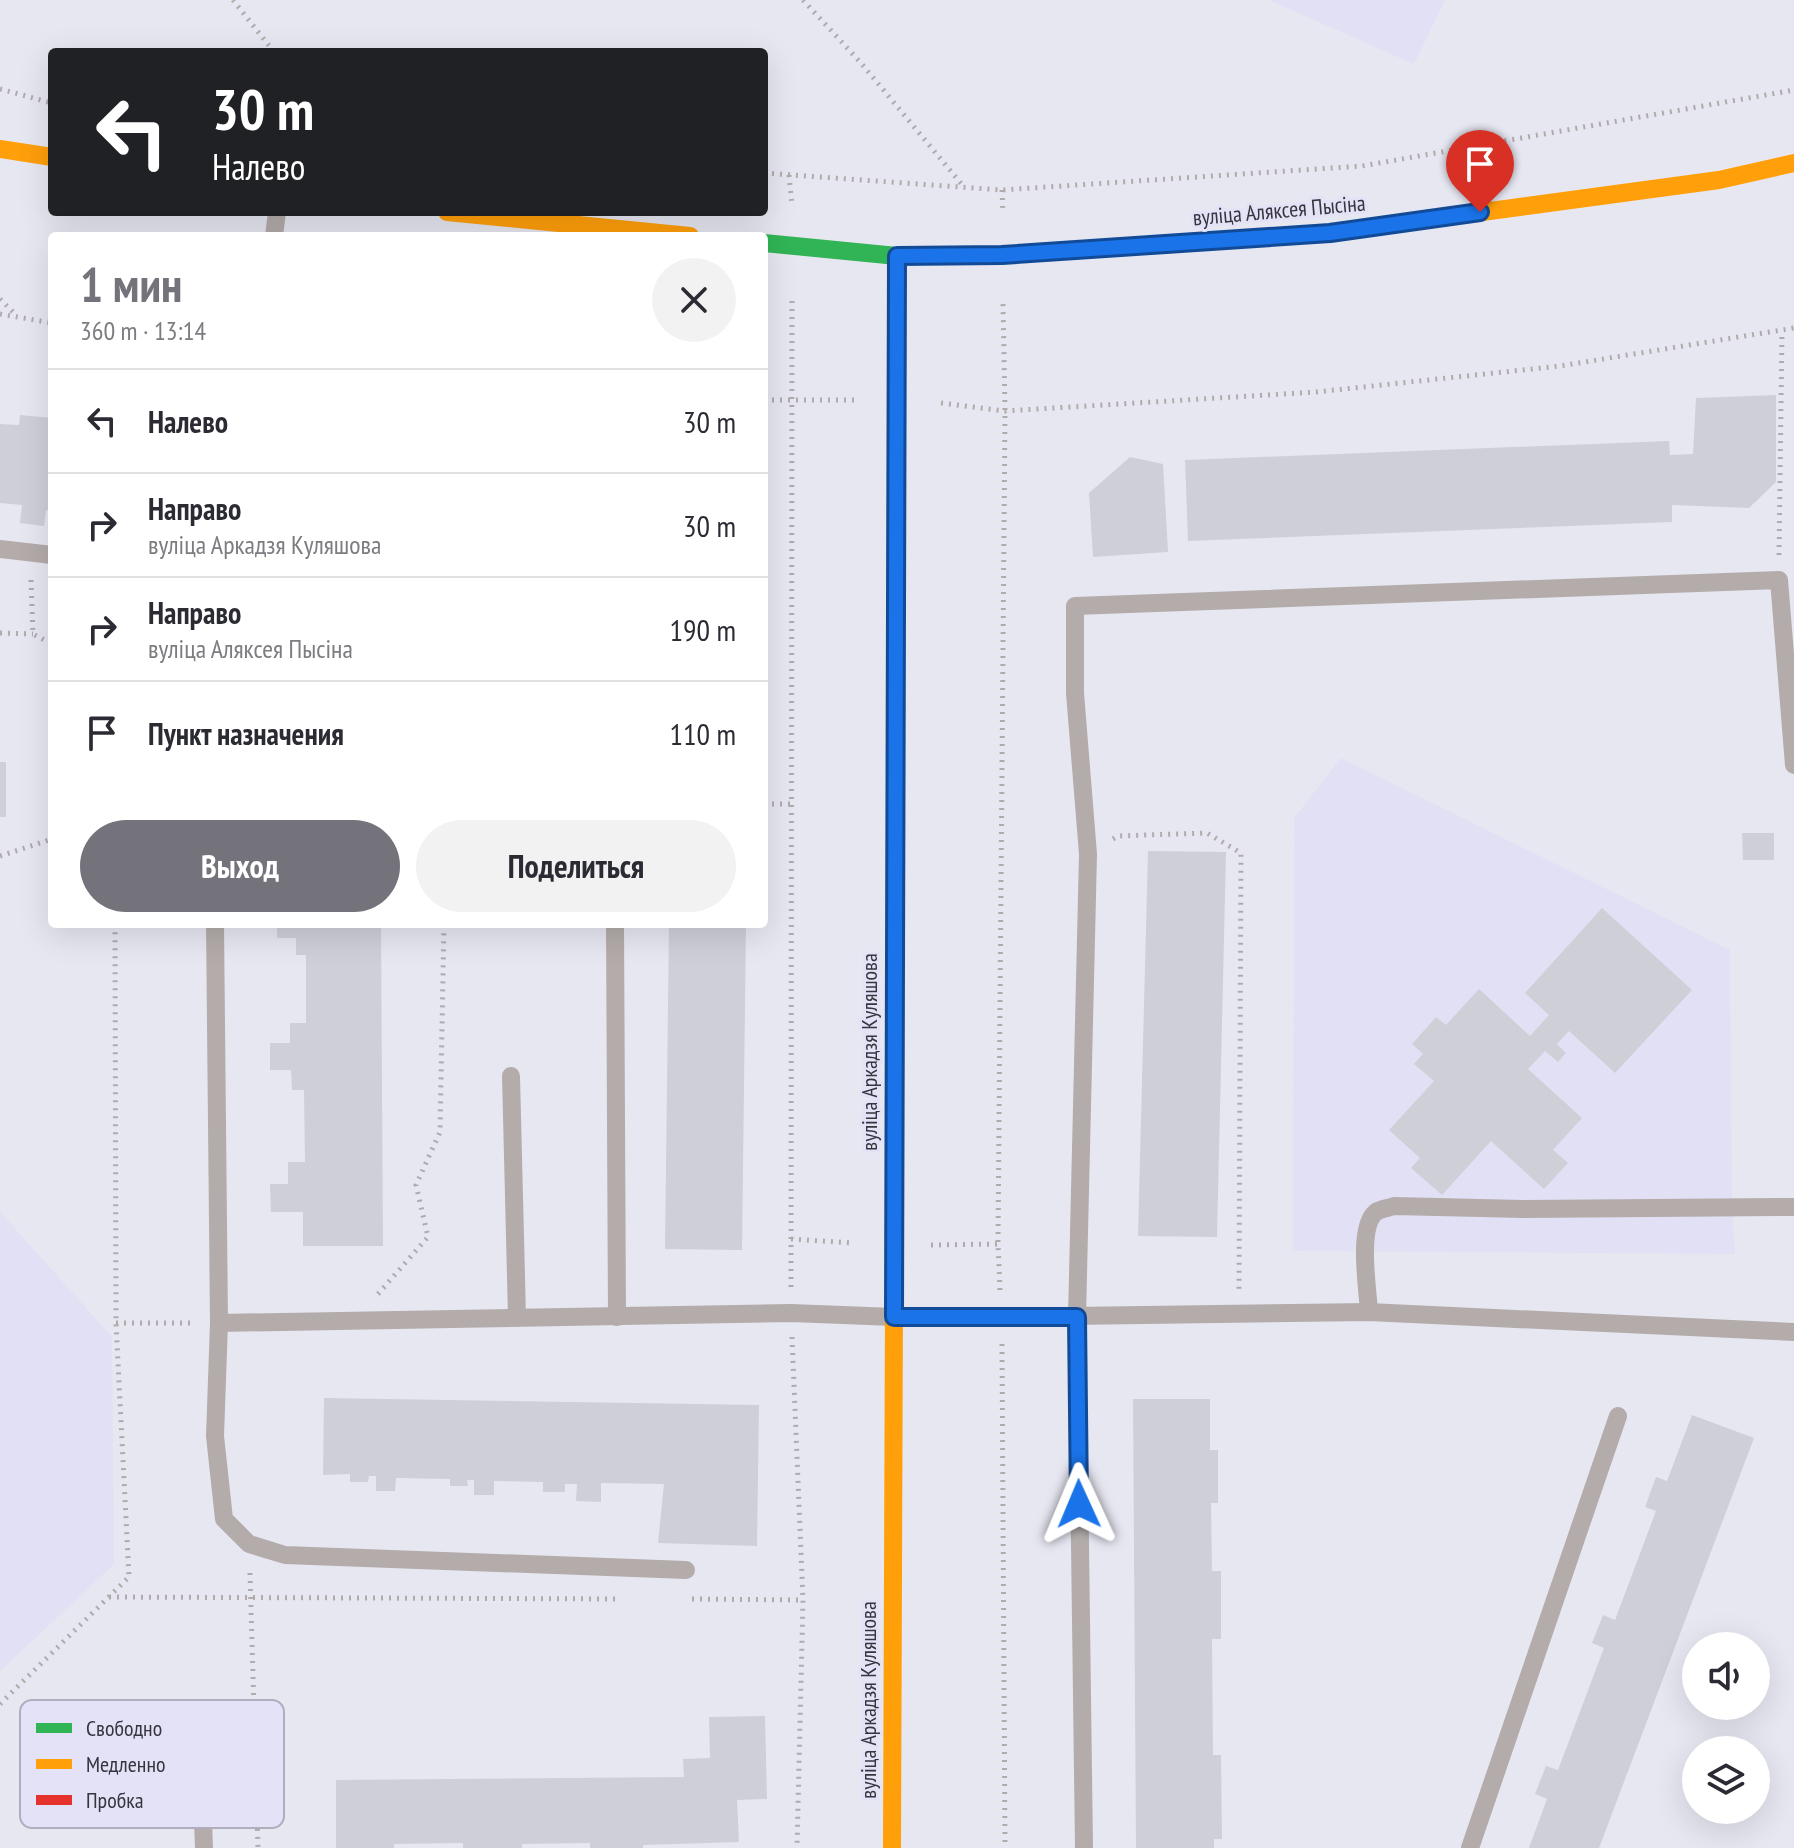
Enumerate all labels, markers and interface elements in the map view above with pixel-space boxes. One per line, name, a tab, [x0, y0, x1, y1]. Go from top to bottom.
text: 30 m	[212, 73, 314, 145]
icon: left	[80, 80, 184, 184]
pin	[1446, 130, 1514, 212]
icon: arrive	[1458, 142, 1502, 186]
text: Налево	[212, 143, 305, 190]
street label: вуліца Аляксея Пысіна	[1191, 189, 1367, 231]
text: 1 мин	[80, 253, 182, 315]
button: close	[652, 258, 736, 342]
text: 360 m · 13:14	[80, 314, 206, 347]
icon: left	[80, 399, 124, 443]
text: Налево	[148, 402, 228, 441]
text: 30 m	[683, 402, 736, 441]
text: Направо	[148, 489, 241, 528]
icon: right	[80, 503, 124, 547]
text: 30 m	[683, 506, 736, 545]
text: вуліца Аркадзя Куляшова	[148, 528, 381, 561]
text: Направо	[148, 593, 241, 632]
icon: right	[80, 607, 124, 651]
text: 190 m	[670, 610, 736, 649]
text: вуліца Аляксея Пысіна	[148, 632, 353, 665]
icon: arrive	[80, 711, 124, 755]
text: Пункт назначения	[148, 714, 344, 753]
text: 110 m	[670, 714, 736, 753]
button: Выход	[80, 820, 400, 912]
button: Поделиться	[416, 820, 736, 912]
street label: вуліца Аркадзя Куляшова	[855, 953, 883, 1151]
position arrow	[1037, 1462, 1121, 1546]
street label: вуліца Аркадзя Куляшова	[854, 1601, 882, 1799]
map controls	[1682, 1632, 1770, 1824]
button: sound	[1682, 1632, 1770, 1720]
legend	[20, 1700, 284, 1828]
text: Свободно	[86, 1714, 162, 1742]
button: layers	[1682, 1736, 1770, 1824]
text: Медленно	[86, 1750, 165, 1778]
text: Пробка	[86, 1786, 143, 1814]

